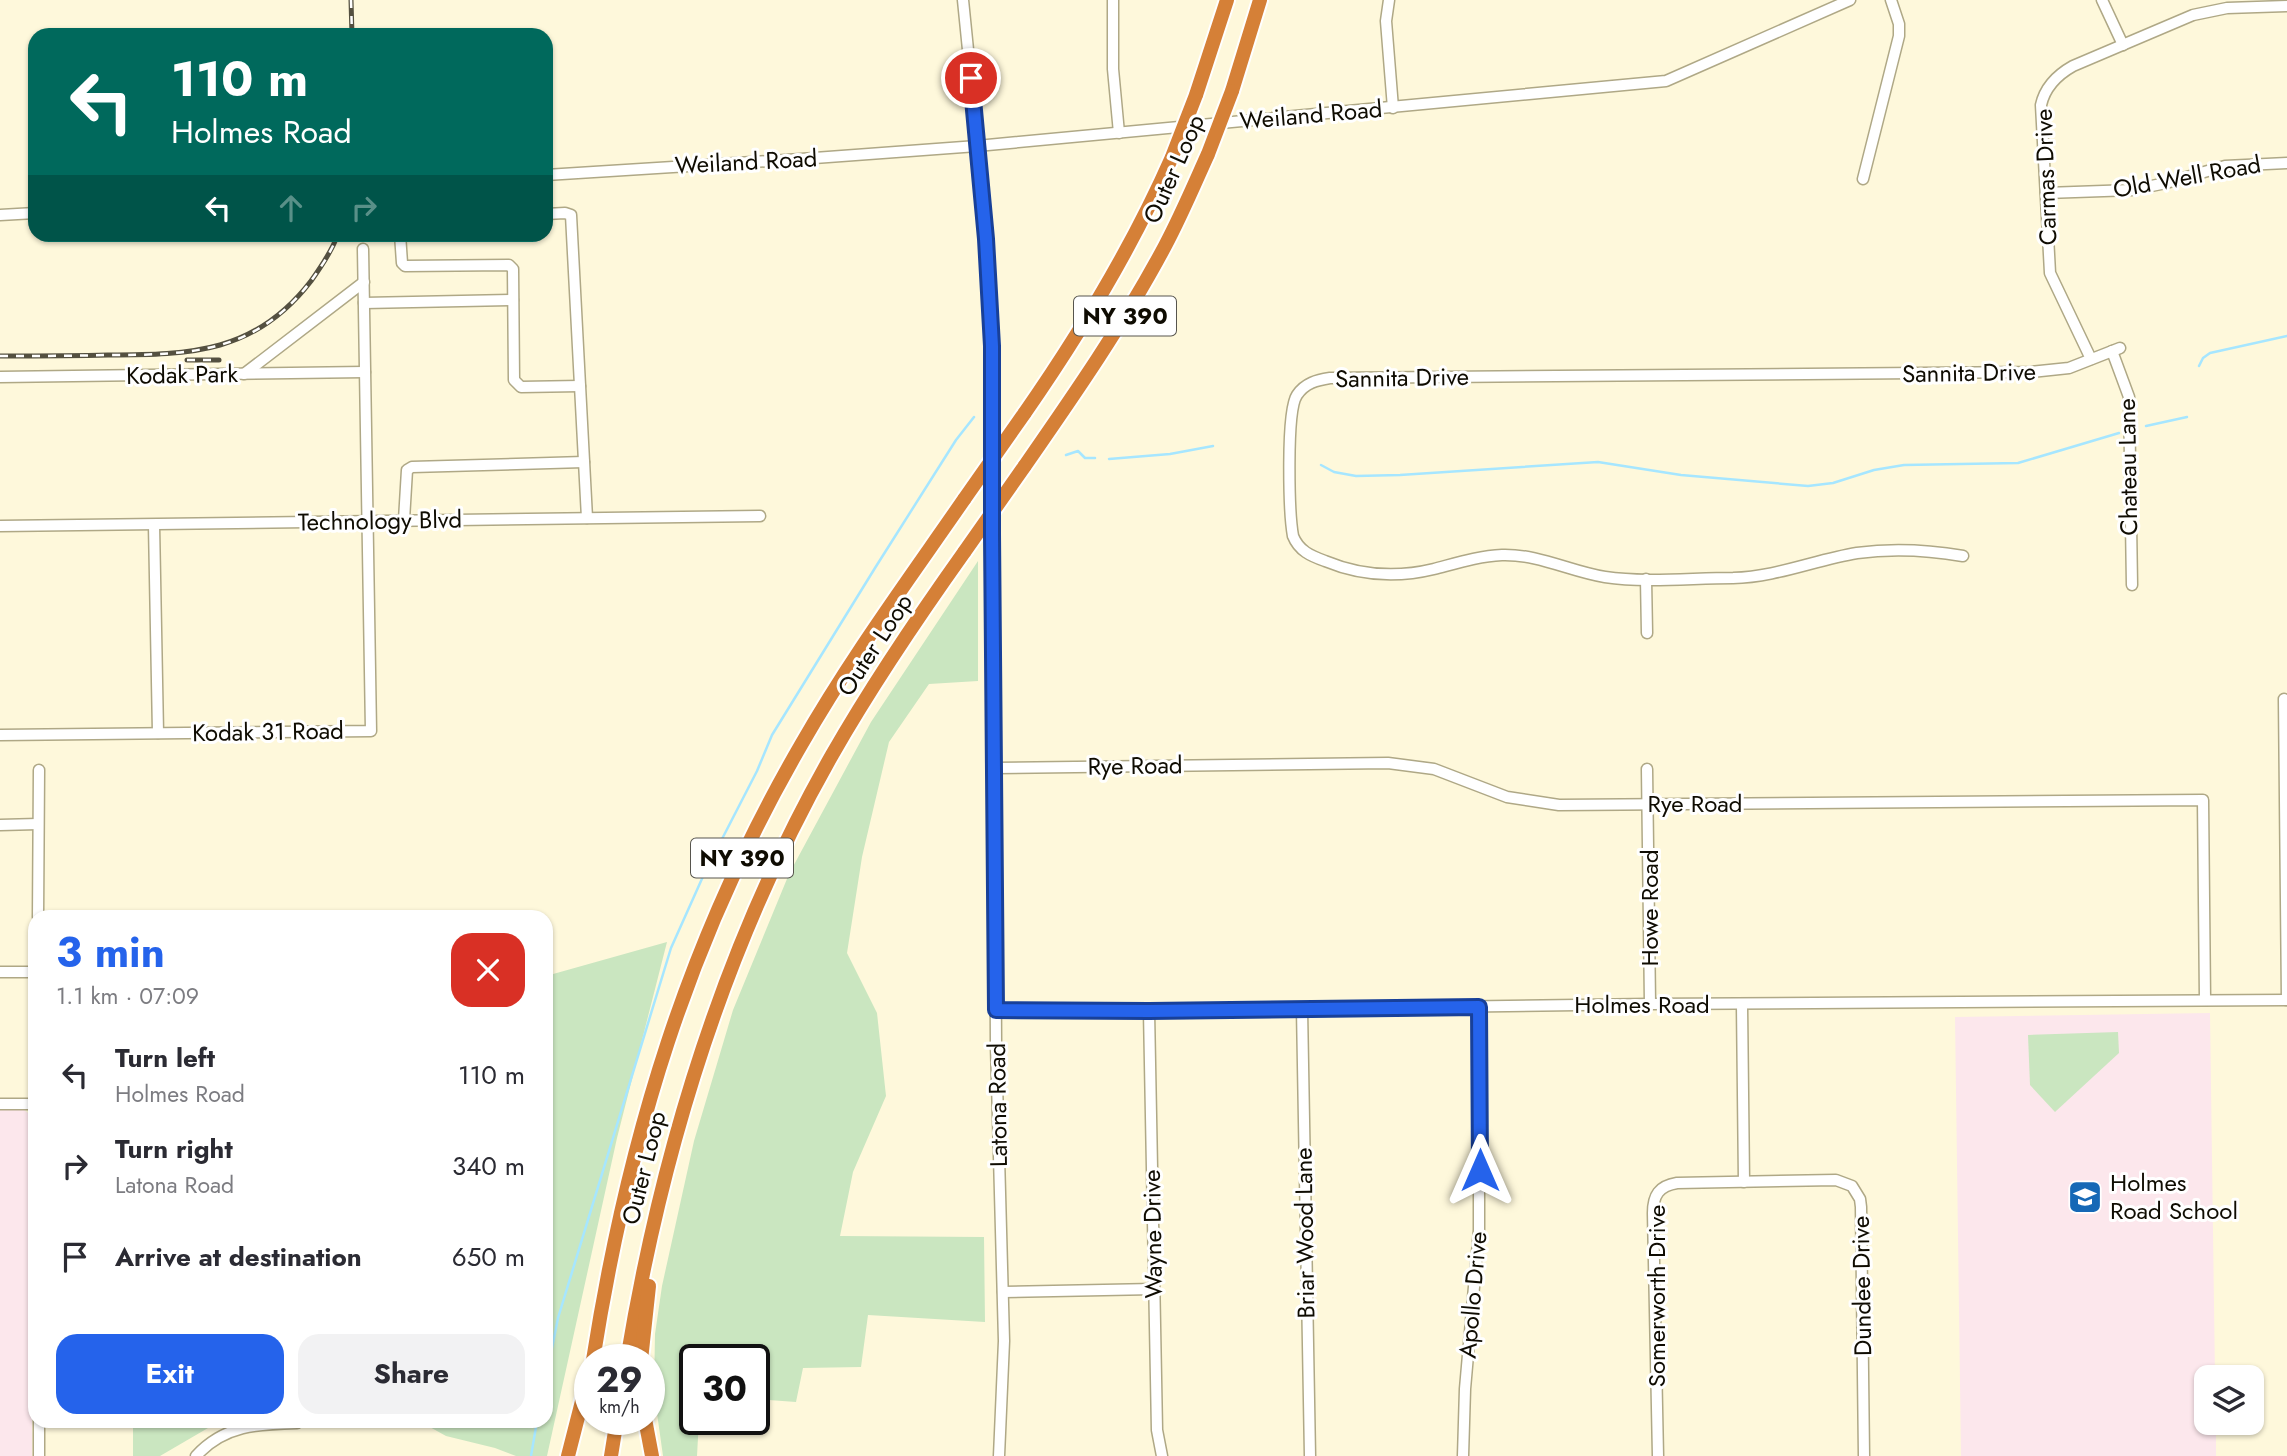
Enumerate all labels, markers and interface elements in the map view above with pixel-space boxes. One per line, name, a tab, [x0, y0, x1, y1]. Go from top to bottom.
text: 110 m	[171, 44, 308, 114]
pin	[941, 48, 1001, 108]
icon: left	[56, 56, 147, 147]
icon: arrive	[952, 59, 990, 97]
street label: Weiland Road	[1238, 91, 1384, 138]
street label: Carmas Drive	[2026, 108, 2065, 246]
text: Holmes Road	[171, 109, 352, 155]
street label: Outer Loop	[1134, 109, 1213, 229]
street label: Weiland Road	[674, 140, 818, 183]
street label: Old Well Road	[2110, 146, 2264, 207]
icon: left	[199, 189, 237, 227]
icon: ahead	[272, 189, 310, 227]
icon: right	[345, 189, 383, 227]
road number: NY 390	[1074, 296, 1176, 336]
street label: Sannita Drive	[1902, 354, 2036, 391]
street label: Kodak Park	[126, 356, 239, 393]
street label: Sannita Drive	[1335, 359, 1469, 396]
street label: Chateau Lane	[2109, 398, 2146, 536]
street label: Technology Blvd	[298, 502, 462, 539]
street label: Outer Loop	[828, 587, 921, 703]
street label: Kodak 31 Road	[192, 713, 344, 750]
street label: Rye Road	[1087, 747, 1183, 784]
street label: Rye Road	[1648, 786, 1742, 821]
road number: NY 390	[691, 838, 793, 878]
street label: Howe Road	[1632, 849, 1667, 967]
text: 3 min	[56, 922, 165, 983]
button: close	[451, 933, 525, 1007]
text: 1.1 km · 07:09	[56, 979, 199, 1013]
street label: Holmes Road	[1574, 987, 1710, 1022]
text: Turn left	[115, 1039, 215, 1077]
street label: Latona Road	[979, 1043, 1016, 1167]
icon: left	[56, 1056, 94, 1094]
text: 110 m	[458, 1056, 525, 1094]
text: Holmes Road	[115, 1077, 245, 1111]
street label: Outer Loop	[613, 1107, 675, 1228]
text: Turn right	[115, 1130, 233, 1168]
position arrow	[1443, 1133, 1517, 1207]
icon: right	[56, 1147, 94, 1185]
text: 340 m	[452, 1147, 525, 1185]
street label: Briar Wood Lane	[1286, 1147, 1323, 1319]
place label: Holmes Road School	[2110, 1165, 2238, 1228]
text: Latona Road	[115, 1168, 234, 1202]
street label: Wayne Drive	[1134, 1169, 1171, 1299]
school or university icon: Holmes Road School	[2066, 1178, 2104, 1216]
street label: Somerworth Drive	[1639, 1205, 1674, 1387]
street label: Dundee Drive	[1843, 1215, 1880, 1357]
street label: Apollo Drive	[1450, 1230, 1495, 1360]
icon: arrive	[56, 1238, 94, 1276]
text: Arrive at destination	[115, 1238, 362, 1276]
text: 650 m	[452, 1238, 525, 1276]
button: Exit	[56, 1334, 284, 1414]
button: Share	[298, 1334, 525, 1414]
speed limit sign: 30	[679, 1344, 770, 1435]
text: 29	[596, 1355, 643, 1405]
map controls	[2194, 1365, 2264, 1435]
button: layers	[2194, 1365, 2264, 1435]
text: km/h	[599, 1394, 640, 1420]

